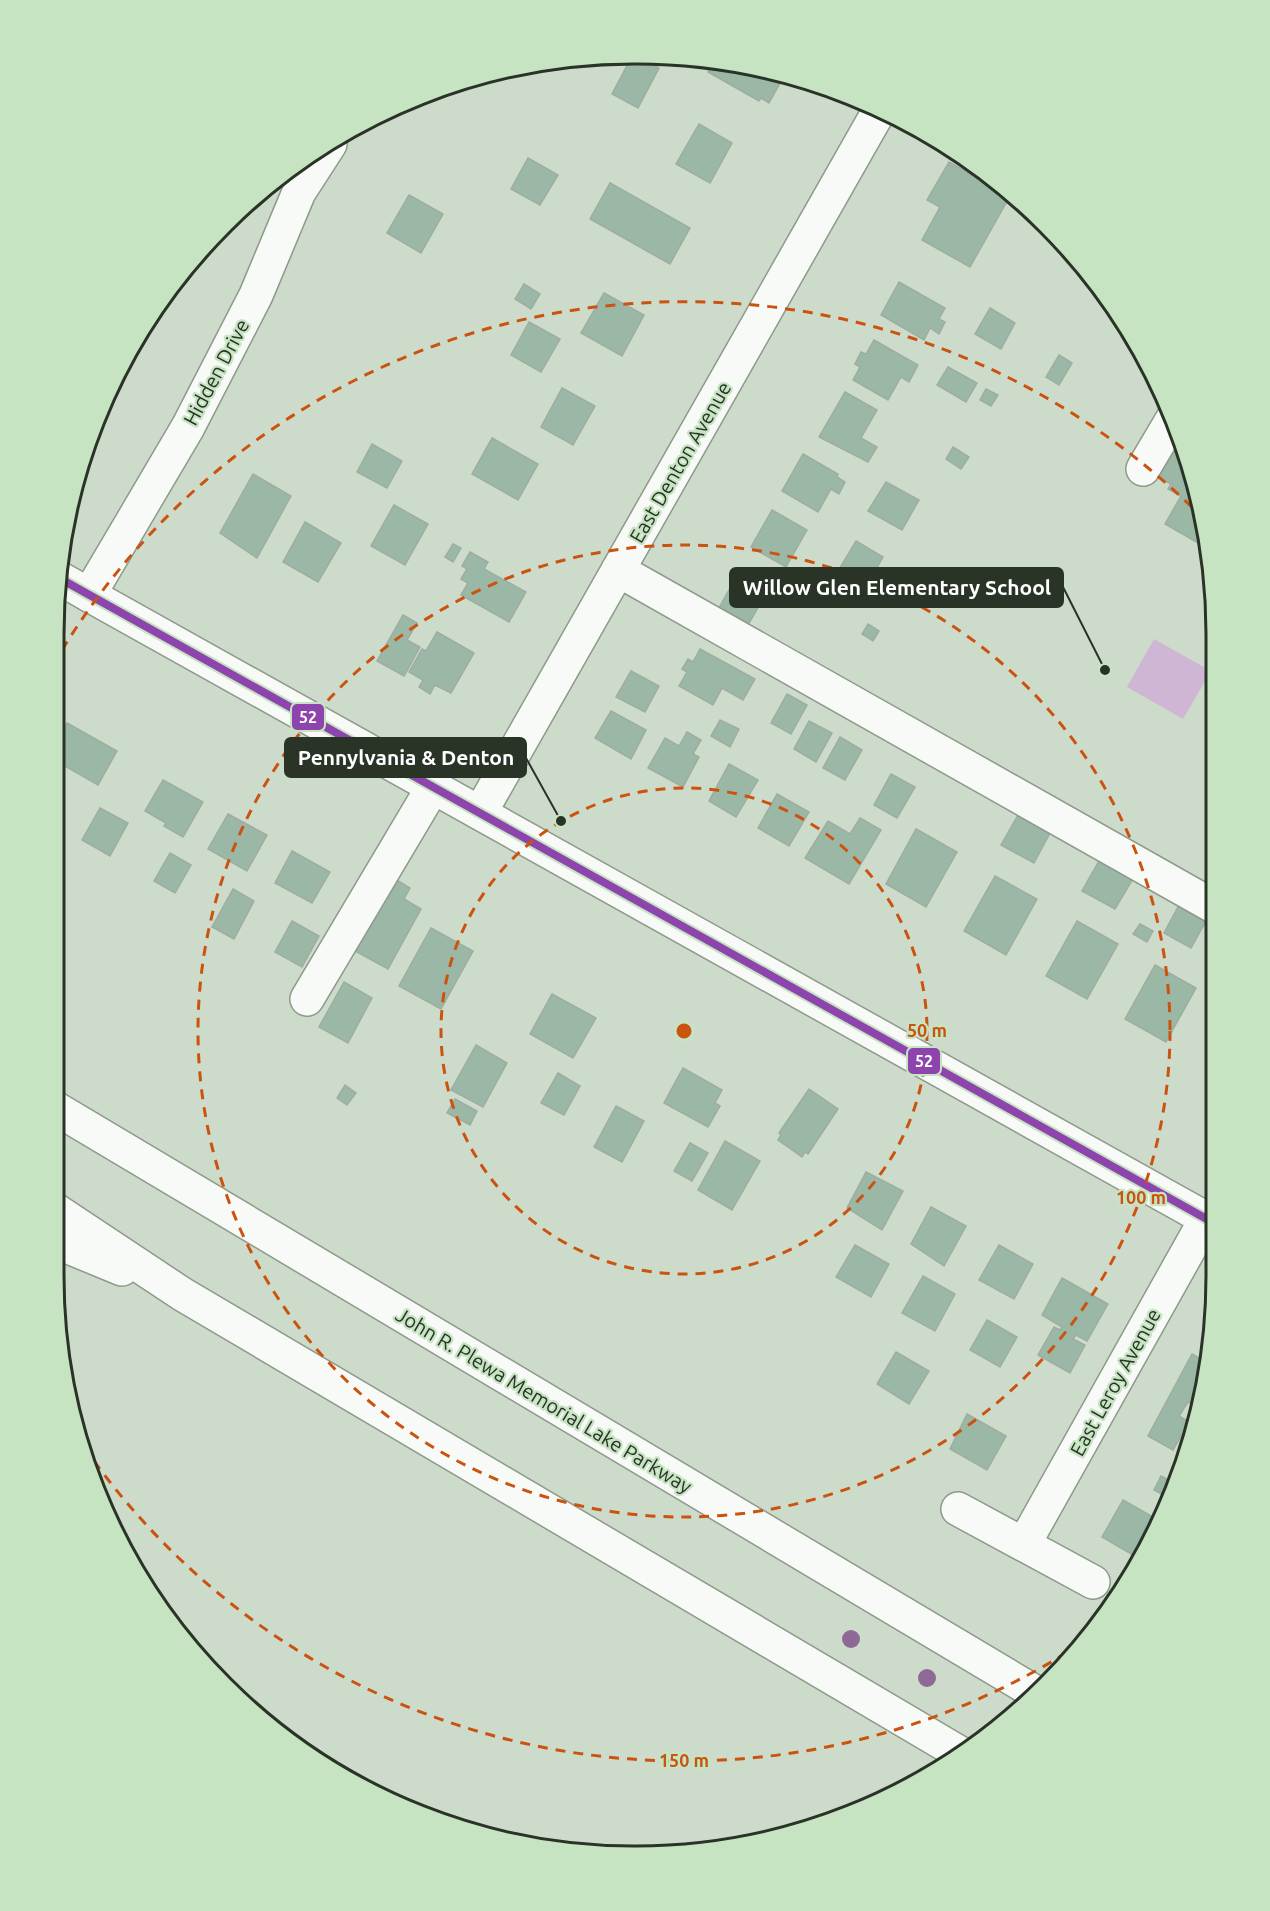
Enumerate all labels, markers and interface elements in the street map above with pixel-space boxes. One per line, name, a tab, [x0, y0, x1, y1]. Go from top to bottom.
street label: Hidden Drive	[178, 315, 254, 429]
street label: East Denton Avenue	[625, 377, 735, 547]
callout: Willow Glen Elementary School	[730, 568, 1063, 607]
text: Willow Glen Elementary School	[743, 575, 1051, 599]
line badge: 52	[291, 703, 325, 731]
text: 52	[299, 708, 317, 726]
callout: Pennylvania & Denton	[285, 738, 526, 777]
text: Pennylvania & Denton	[298, 745, 514, 769]
text: 50 m	[907, 1020, 947, 1040]
centre of rings	[674, 1021, 694, 1041]
line badge: 52	[907, 1047, 941, 1075]
text: 52	[915, 1052, 933, 1070]
text: 100 m	[1116, 1187, 1166, 1207]
street label: John R. Plewa Memorial Lake Parkway	[392, 1302, 696, 1498]
street label: East Leroy Avenue	[1065, 1304, 1165, 1460]
text: 150 m	[659, 1750, 709, 1770]

